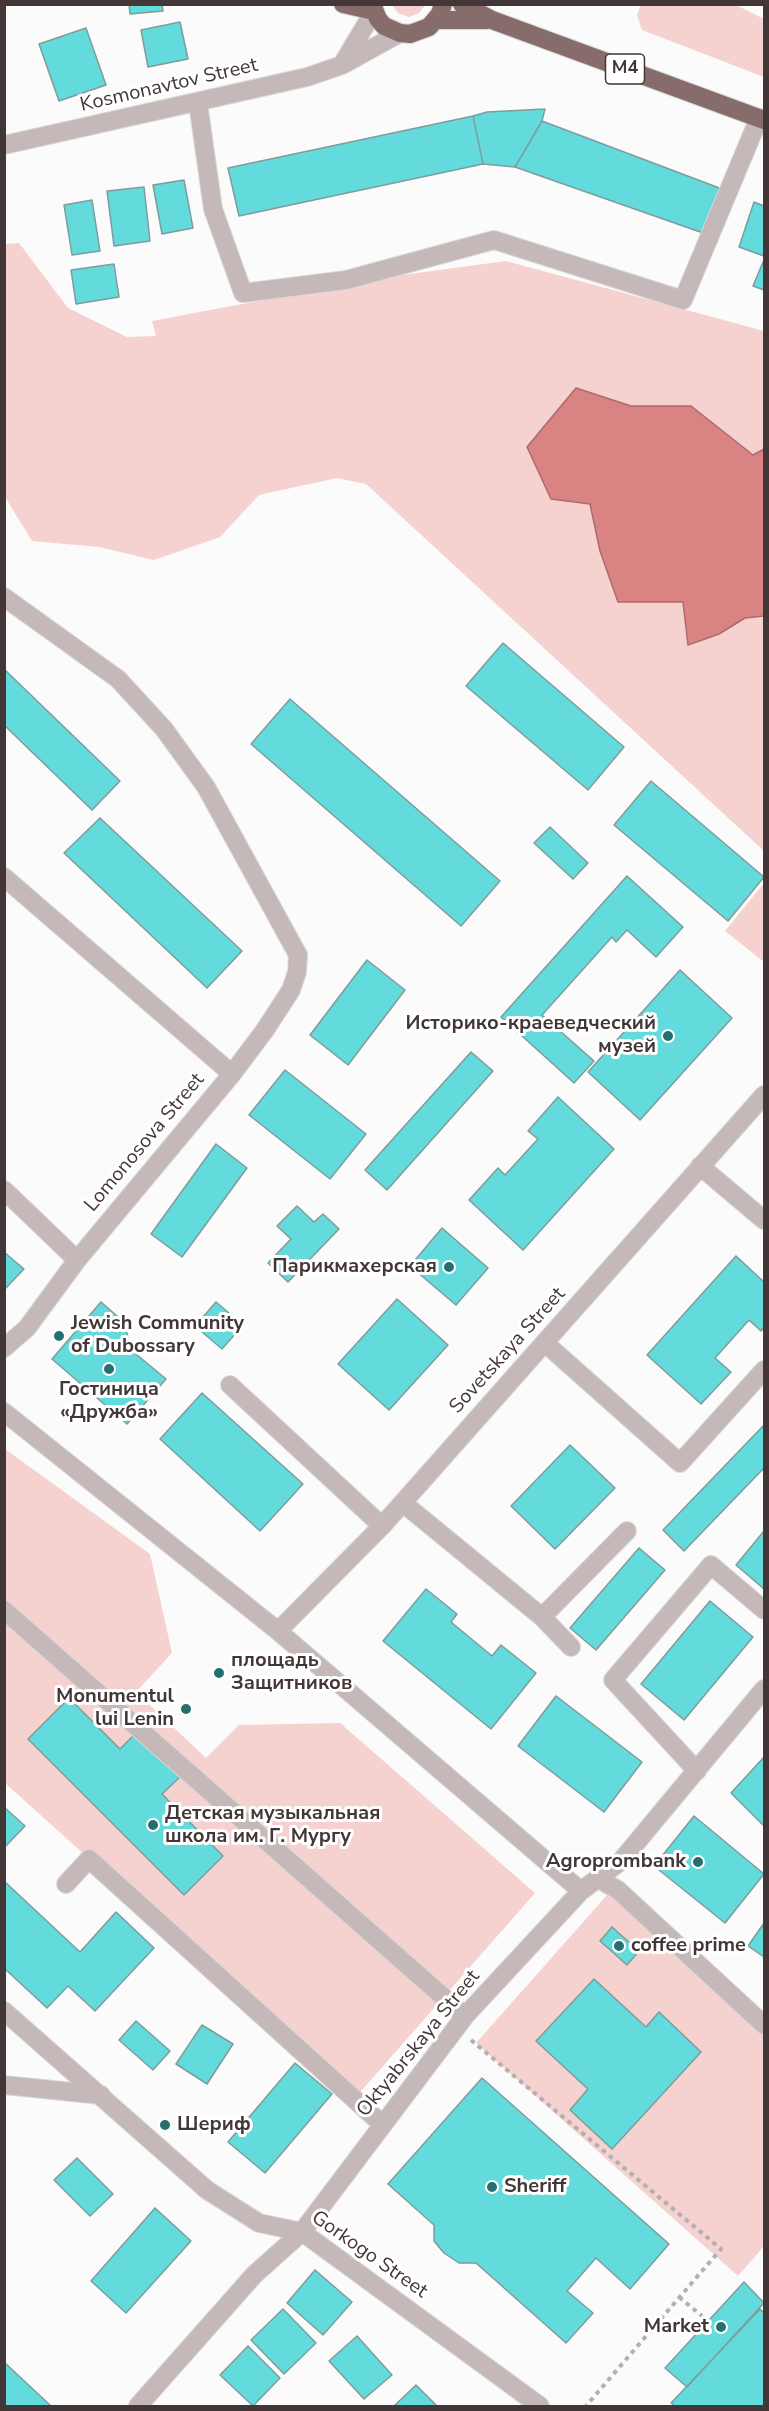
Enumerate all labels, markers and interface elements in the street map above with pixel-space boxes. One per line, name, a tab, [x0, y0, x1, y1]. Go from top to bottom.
street label: Kosmonavtov Street	[78, 54, 260, 118]
road number: M4	[606, 54, 644, 84]
place label: Историко-краеведческий музей	[406, 1012, 656, 1059]
marker: Историко-краеведческий музей	[661, 1029, 675, 1043]
street label: Lomonosova Street	[80, 1069, 210, 1217]
place label: Парикмахерская	[272, 1255, 437, 1279]
marker: Парикмахерская	[442, 1260, 456, 1274]
street label: Sovetskaya Street	[445, 1283, 571, 1419]
place label: Jewish Community of Dubossary	[71, 1312, 244, 1359]
marker: Jewish Community of Dubossary	[52, 1329, 66, 1343]
marker: Гостиница «Дружба»	[102, 1362, 116, 1376]
place label: Гостиница «Дружба»	[59, 1378, 159, 1425]
place label: площадь Защитников	[231, 1649, 352, 1696]
marker: площадь Защитников	[212, 1666, 226, 1680]
place label: Monumentul lui Lenin	[56, 1685, 174, 1732]
marker: Monumentul lui Lenin	[179, 1702, 193, 1716]
place label: Детская музыкальная школа им. Г. Мургу	[165, 1802, 380, 1849]
marker: Детская музыкальная школа им. Г. Мургу	[146, 1818, 160, 1832]
place label: Agroprombank	[546, 1850, 686, 1874]
marker: Agroprombank	[691, 1855, 705, 1869]
place label: coffee prime	[631, 1934, 746, 1958]
marker: coffee prime	[612, 1939, 626, 1953]
street label: Oktyabrskaya Street	[352, 1966, 486, 2122]
place label: Шериф	[177, 2113, 251, 2137]
marker: Шериф	[158, 2118, 172, 2132]
place label: Sheriff	[504, 2175, 566, 2199]
marker: Sheriff	[485, 2180, 499, 2194]
street label: Gorkogo Street	[306, 2206, 432, 2304]
place label: Market	[644, 2315, 709, 2339]
marker: Market	[714, 2320, 728, 2334]

